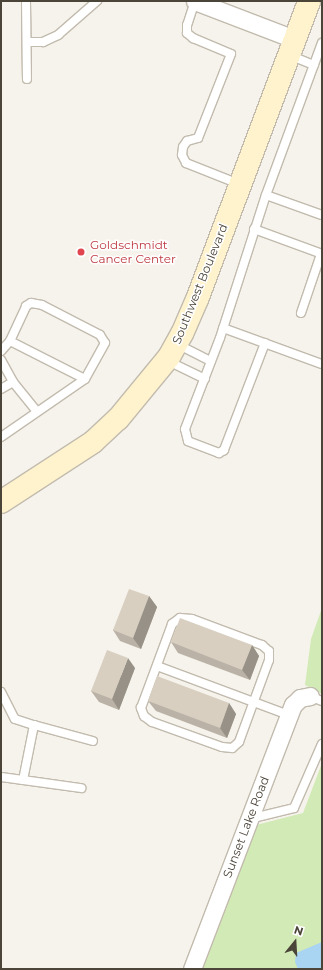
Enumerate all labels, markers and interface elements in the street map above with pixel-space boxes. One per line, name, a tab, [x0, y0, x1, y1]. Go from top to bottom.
street label: Southwest Boulevard	[169, 222, 231, 346]
place label: Goldschmidt Cancer Center	[90, 238, 176, 266]
marker: Goldschmidt Cancer Center	[75, 246, 87, 258]
street label: Sunset Lake Road	[220, 774, 272, 880]
north arrow	[275, 922, 315, 962]
text: N	[292, 923, 305, 939]

